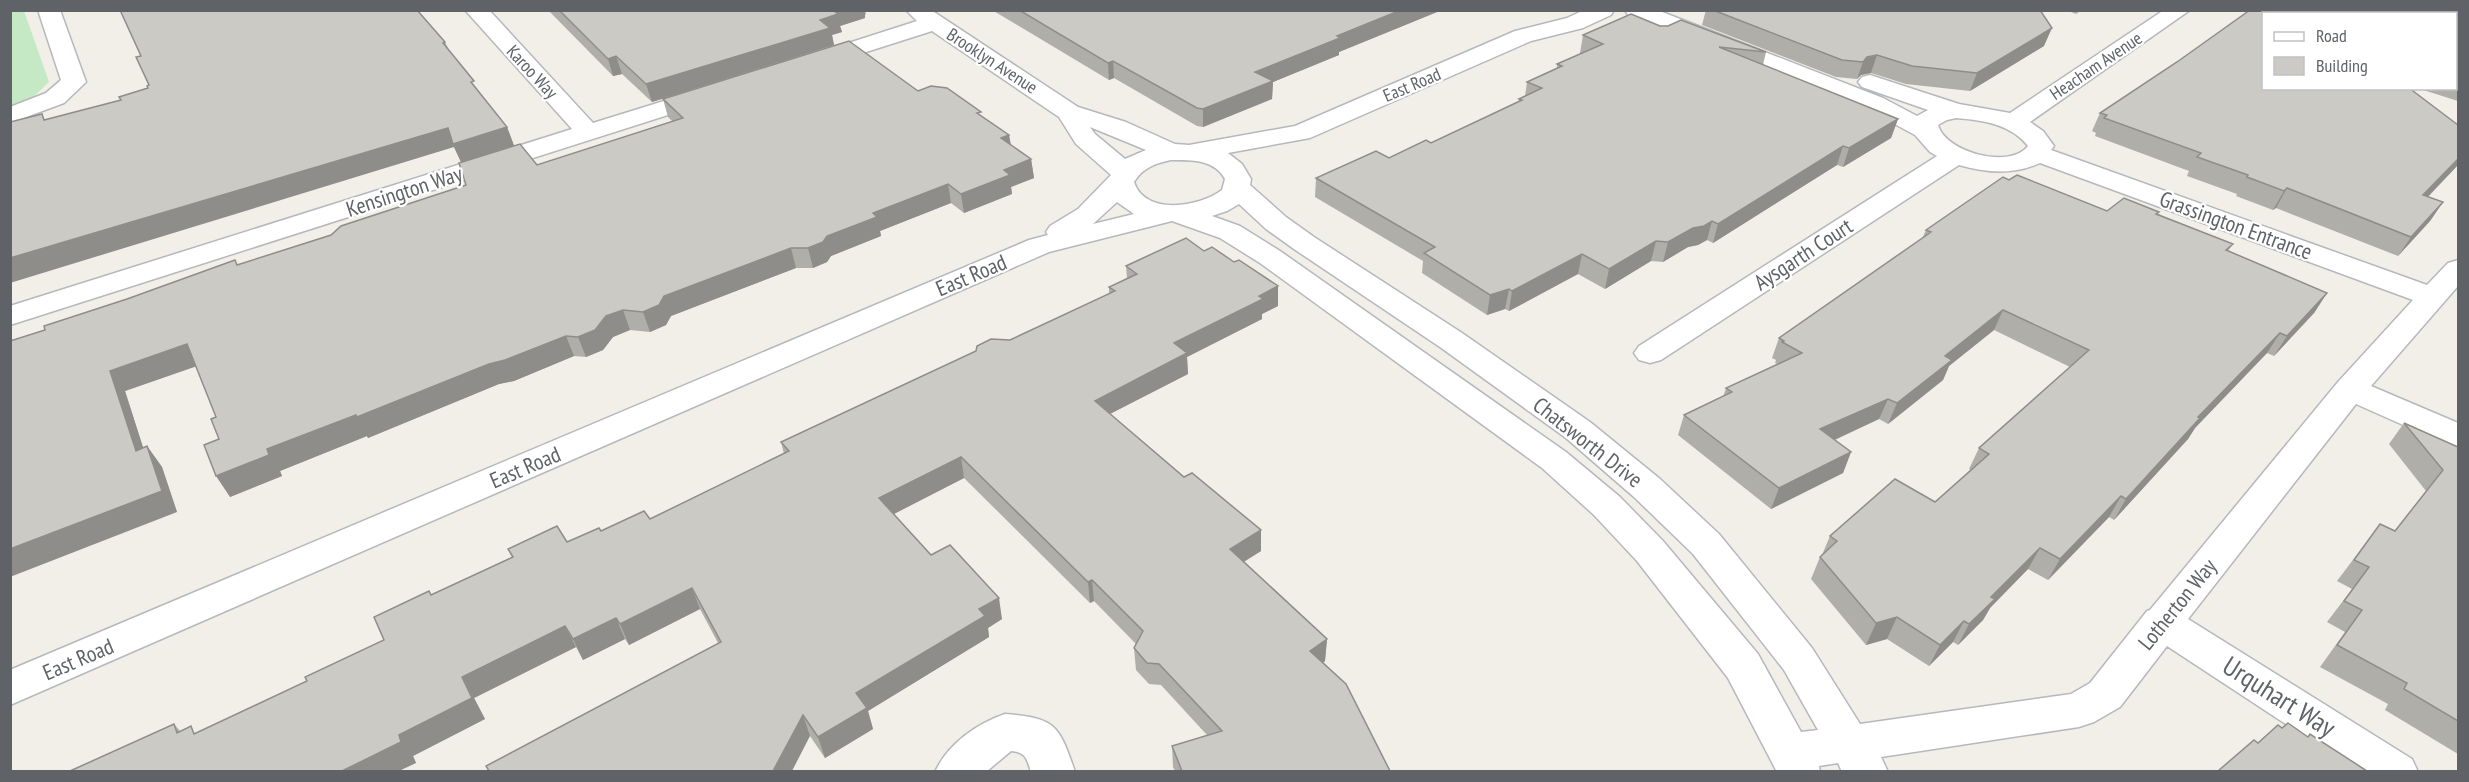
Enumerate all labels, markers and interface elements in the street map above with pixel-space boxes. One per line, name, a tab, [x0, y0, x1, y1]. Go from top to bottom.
legend	[2262, 12, 2457, 90]
street label: Brooklyn Avenue	[943, 23, 1042, 98]
text: Road	[2316, 24, 2347, 47]
street label: Heacham Avenue	[2045, 26, 2146, 105]
street label: Karoo Way	[502, 40, 563, 103]
text: Building	[2316, 54, 2368, 77]
street label: East Road	[1379, 62, 1444, 107]
street label: Kensington Way	[342, 159, 466, 223]
street label: Grassington Entrance	[2156, 184, 2316, 266]
street label: Aysgarth Court	[1748, 212, 1858, 296]
street label: East Road	[932, 248, 1010, 302]
street label: Chatsworth Drive	[1528, 391, 1648, 493]
street label: East Road	[486, 440, 564, 494]
street label: Lotherton Way	[2132, 552, 2223, 655]
street label: East Road	[39, 632, 117, 686]
street label: Urquhart Way	[2217, 648, 2343, 745]

